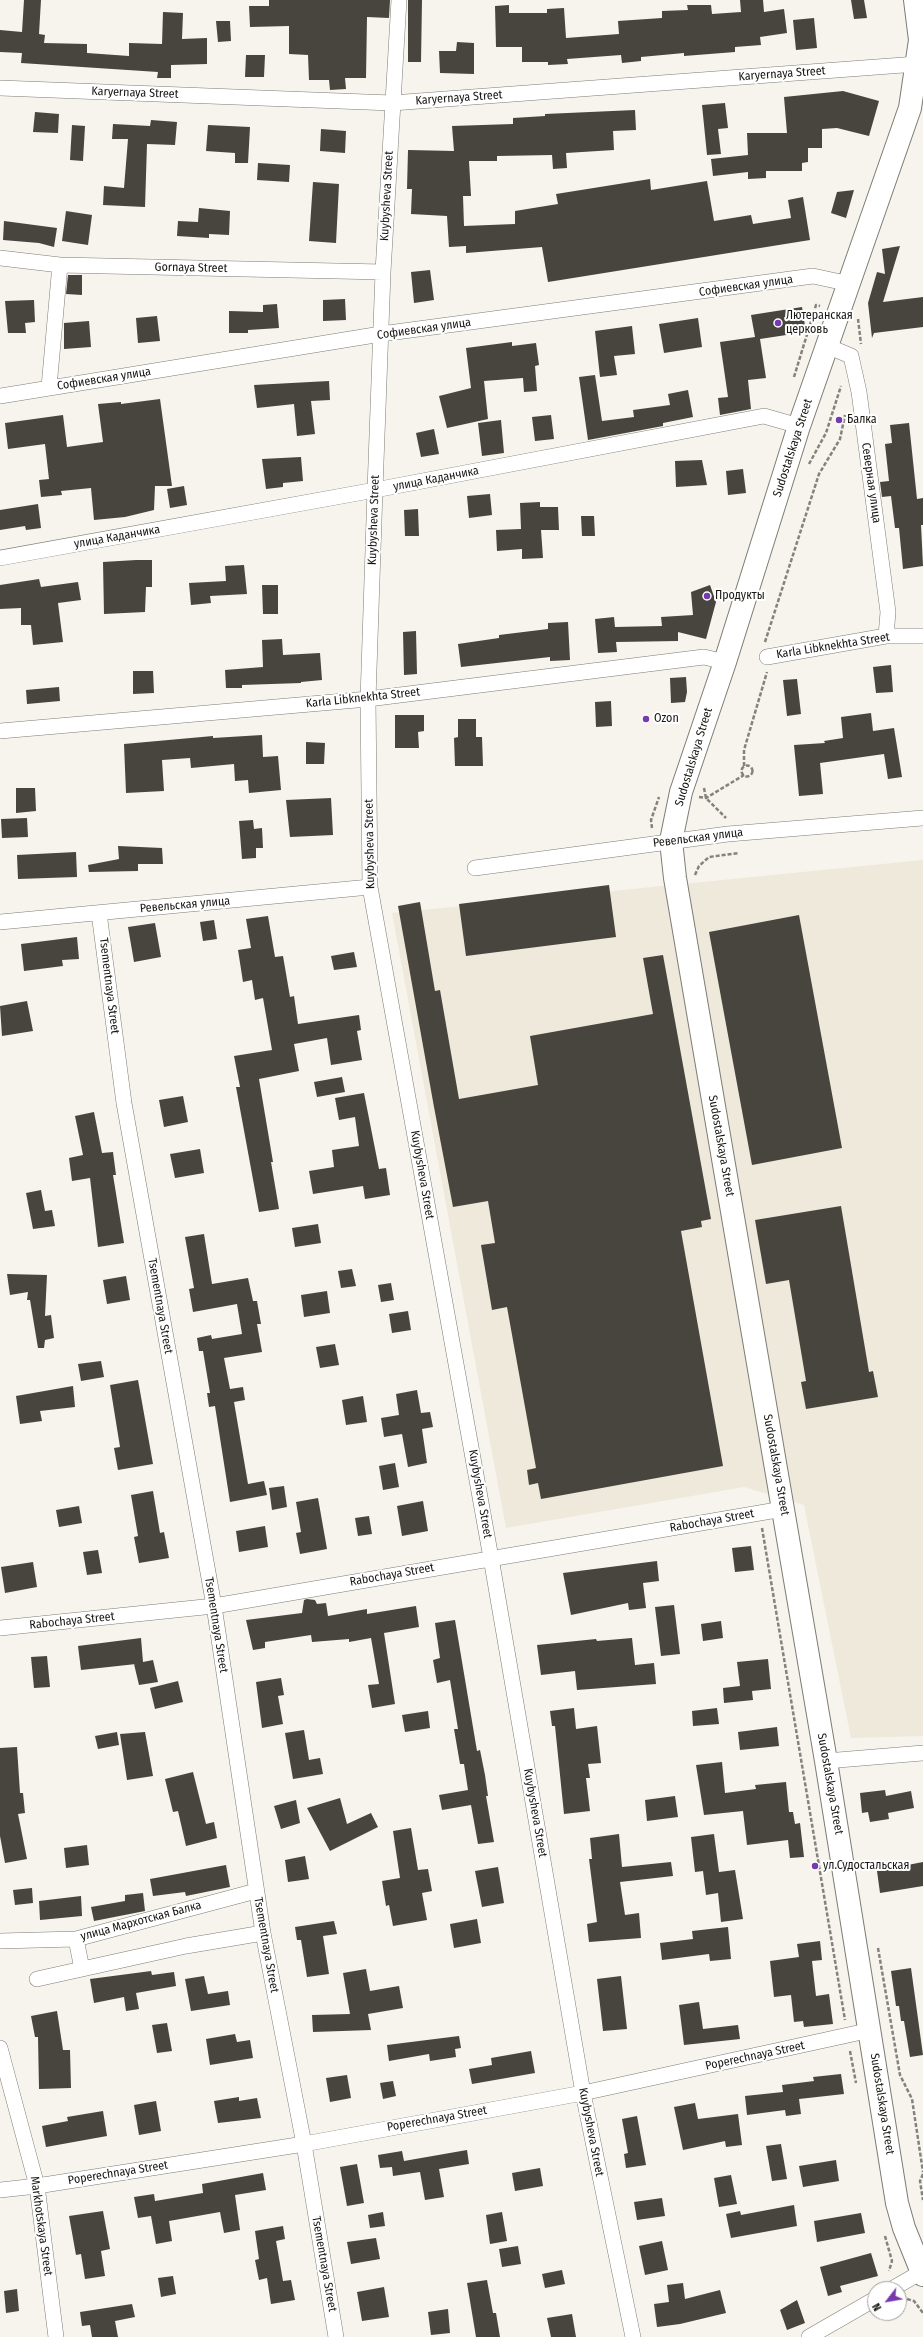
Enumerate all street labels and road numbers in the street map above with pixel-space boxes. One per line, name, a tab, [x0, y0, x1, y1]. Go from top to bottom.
street label: Karyernaya Street	[738, 64, 826, 84]
street label: Karyernaya Street	[91, 84, 179, 102]
street label: Karyernaya Street	[415, 88, 503, 108]
street label: Kuybysheva Street	[377, 151, 397, 241]
street label: Gornaya Street	[154, 260, 228, 276]
street label: Софиевская улица	[698, 272, 794, 300]
street label: Софиевская улица	[376, 315, 472, 343]
street label: Софиевская улица	[56, 364, 152, 394]
street label: Sudostalskaya Street	[770, 397, 816, 499]
street label: Северная улица	[858, 442, 884, 524]
street label: улица Каданчика	[392, 464, 480, 494]
street label: Kuybysheva Street	[365, 475, 383, 565]
street label: улица Каданчика	[73, 522, 161, 552]
street label: Karla Libknekhta Street	[775, 630, 891, 662]
street label: Karla Libknekhta Street	[305, 685, 421, 711]
street label: Sudostalskaya Street	[672, 706, 716, 808]
street label: Kuybysheva Street	[362, 799, 378, 889]
street label: Ревельская улица	[652, 825, 744, 851]
street label: Ревельская улица	[139, 894, 231, 916]
street label: Tsementnaya Street	[96, 937, 122, 1035]
street label: Sudostalskaya Street	[705, 1094, 737, 1198]
street label: Kuybysheva Street	[407, 1129, 437, 1221]
street label: Tsementnaya Street	[145, 1257, 175, 1355]
street label: Sudostalskaya Street	[760, 1413, 792, 1517]
street label: Kuybysheva Street	[465, 1448, 495, 1540]
street label: Rabochaya Street	[669, 1506, 755, 1536]
street label: Rabochaya Street	[349, 1560, 435, 1590]
street label: Tsementnaya Street	[201, 1576, 231, 1674]
street label: Rabochaya Street	[29, 1609, 115, 1633]
street label: Sudostalskaya Street	[814, 1732, 846, 1836]
street label: Kuybysheva Street	[520, 1767, 550, 1859]
street label: Tsementnaya Street	[251, 1896, 281, 1994]
street label: улица Мархотская Балка	[79, 1898, 203, 1944]
street label: Poperechnaya Street	[704, 2038, 806, 2074]
street label: Sudostalskaya Street	[867, 2052, 897, 2156]
street label: Kuybysheva Street	[575, 2086, 607, 2178]
street label: Poperechnaya Street	[386, 2103, 488, 2135]
street label: Poperechnaya Street	[67, 2158, 169, 2188]
street label: Markhotskaya Street	[27, 2175, 55, 2277]
street label: Tsementnaya Street	[309, 2215, 339, 2313]

